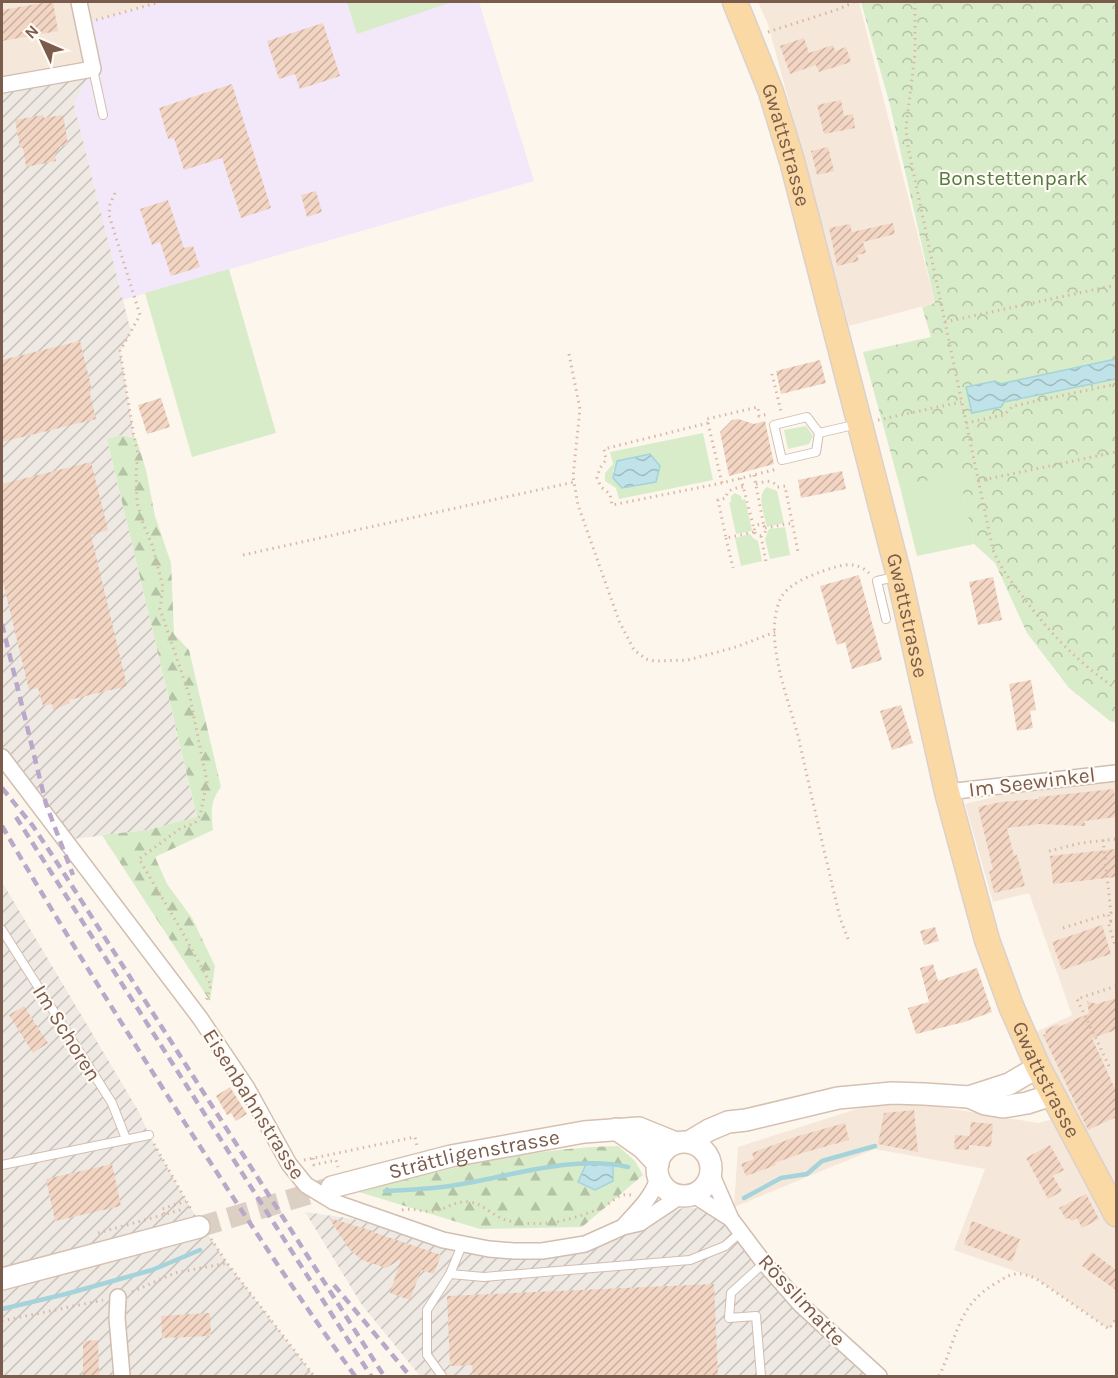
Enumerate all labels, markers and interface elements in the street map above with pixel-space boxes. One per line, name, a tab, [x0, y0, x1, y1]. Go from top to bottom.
north arrow	[12, 12, 72, 72]
text: N	[21, 21, 42, 43]
street label: Gwattstrasse	[757, 80, 815, 209]
park label: Bonstettenpark	[938, 166, 1088, 190]
street label: Gwattstrasse	[882, 551, 933, 680]
street label: Im Seewinkel	[967, 762, 1097, 802]
street label: Im Schoren	[28, 980, 106, 1086]
street label: Gwattstrasse	[1007, 1018, 1085, 1142]
street label: Eisenbahnstrasse	[198, 1024, 310, 1184]
street label: Strättligenstrasse	[386, 1125, 561, 1184]
street label: Rösslimatte	[754, 1249, 850, 1351]

